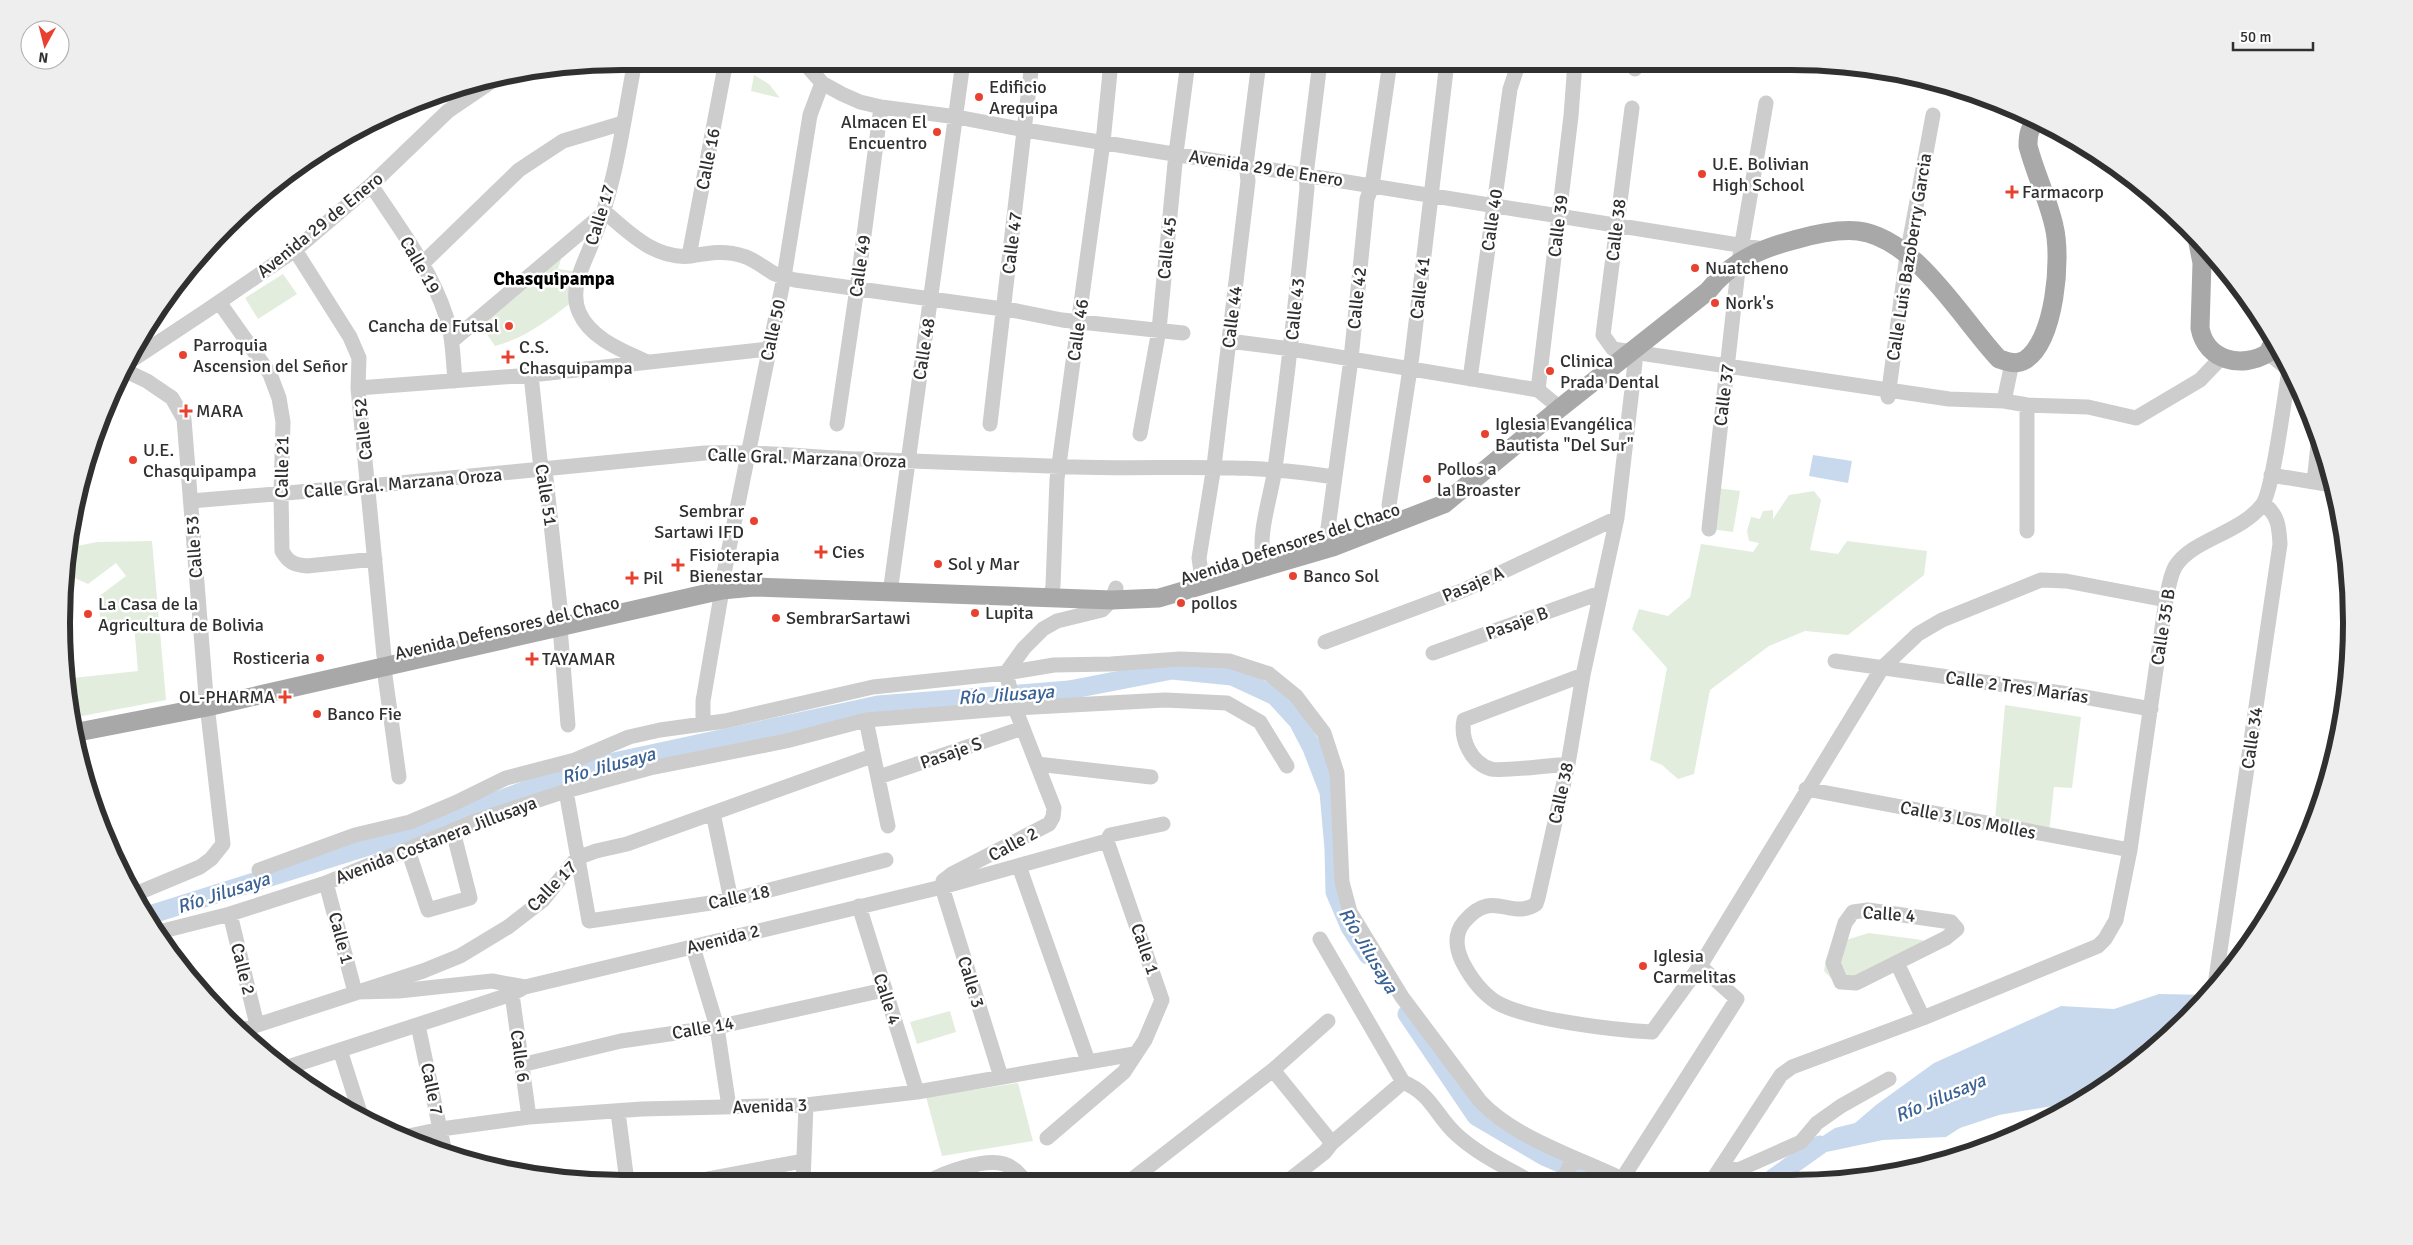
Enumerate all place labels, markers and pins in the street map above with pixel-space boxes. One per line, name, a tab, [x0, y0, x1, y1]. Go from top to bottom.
place label: Edificio Arequipa	[989, 76, 1058, 119]
marker: Edificio Arequipa	[973, 91, 985, 103]
place label: Almacen El Encuentro	[841, 111, 927, 154]
marker: Almacen El Encuentro	[931, 126, 943, 138]
place label: U.E. Bolivian High School	[1712, 153, 1809, 196]
marker: U.E. Bolivian High School	[1696, 168, 1708, 180]
place label: Farmacorp	[2022, 181, 2104, 203]
marker: Farmacorp	[2006, 186, 2018, 198]
place label: Nuatcheno	[1705, 257, 1789, 279]
marker: Nuatcheno	[1689, 262, 1701, 274]
place label: Nork's	[1725, 292, 1774, 314]
marker: Nork's	[1709, 297, 1721, 309]
place label: Cancha de Futsal	[368, 315, 499, 337]
marker: Cancha de Futsal	[503, 320, 515, 332]
place label: Parroquia Ascension del Señor	[193, 334, 348, 377]
place label: C.S. Chasquipampa	[519, 336, 633, 379]
marker: Parroquia Ascension del Señor	[177, 349, 189, 361]
marker: C.S. Chasquipampa	[501, 350, 515, 364]
place label: Clinica Prada Dental	[1560, 350, 1659, 393]
marker: Clinica Prada Dental	[1544, 365, 1556, 377]
place label: MARA	[196, 400, 243, 422]
marker: MARA	[180, 405, 192, 417]
place label: Iglesia Evangélica Bautista "Del Sur"	[1495, 413, 1634, 456]
marker: Iglesia Evangélica Bautista "Del Sur"	[1479, 428, 1491, 440]
place label: U.E. Chasquipampa	[143, 439, 257, 482]
marker: U.E. Chasquipampa	[127, 454, 139, 466]
place label: Pollos a la Broaster	[1437, 458, 1521, 501]
marker: Pollos a la Broaster	[1421, 473, 1433, 485]
place label: Sembrar Sartawi IFD	[654, 500, 744, 543]
marker: Sembrar Sartawi IFD	[748, 515, 760, 527]
place label: Cies	[832, 541, 865, 563]
place label: Fisioterapia Bienestar	[689, 544, 780, 587]
marker: Cies	[814, 545, 828, 559]
place label: Sol y Mar	[948, 553, 1020, 575]
marker: Fisioterapia Bienestar	[671, 558, 685, 572]
marker: Sol y Mar	[932, 558, 944, 570]
place label: Banco Sol	[1303, 565, 1379, 587]
place label: Pil	[643, 567, 663, 589]
marker: Banco Sol	[1287, 570, 1299, 582]
marker: Pil	[625, 571, 639, 585]
place label: pollos	[1191, 592, 1237, 614]
place label: La Casa de la Agricultura de Bolivia	[98, 593, 264, 636]
marker: pollos	[1175, 597, 1187, 609]
place label: Lupita	[985, 602, 1034, 624]
place label: SembrarSartawi	[786, 607, 911, 629]
marker: Lupita	[969, 607, 981, 619]
marker: La Casa de la Agricultura de Bolivia	[82, 608, 94, 620]
marker: SembrarSartawi	[770, 612, 782, 624]
place label: Rosticeria	[233, 647, 310, 669]
place label: TAYAMAR	[542, 648, 615, 670]
marker: Rosticeria	[314, 652, 326, 664]
marker: TAYAMAR	[526, 653, 538, 665]
place label: OL-PHARMA	[179, 686, 275, 708]
marker: OL-PHARMA	[279, 691, 291, 703]
place label: Banco Fie	[327, 703, 402, 725]
marker: Banco Fie	[311, 708, 323, 720]
place label: Iglesia Carmelitas	[1653, 945, 1736, 988]
marker: Iglesia Carmelitas	[1637, 960, 1649, 972]

